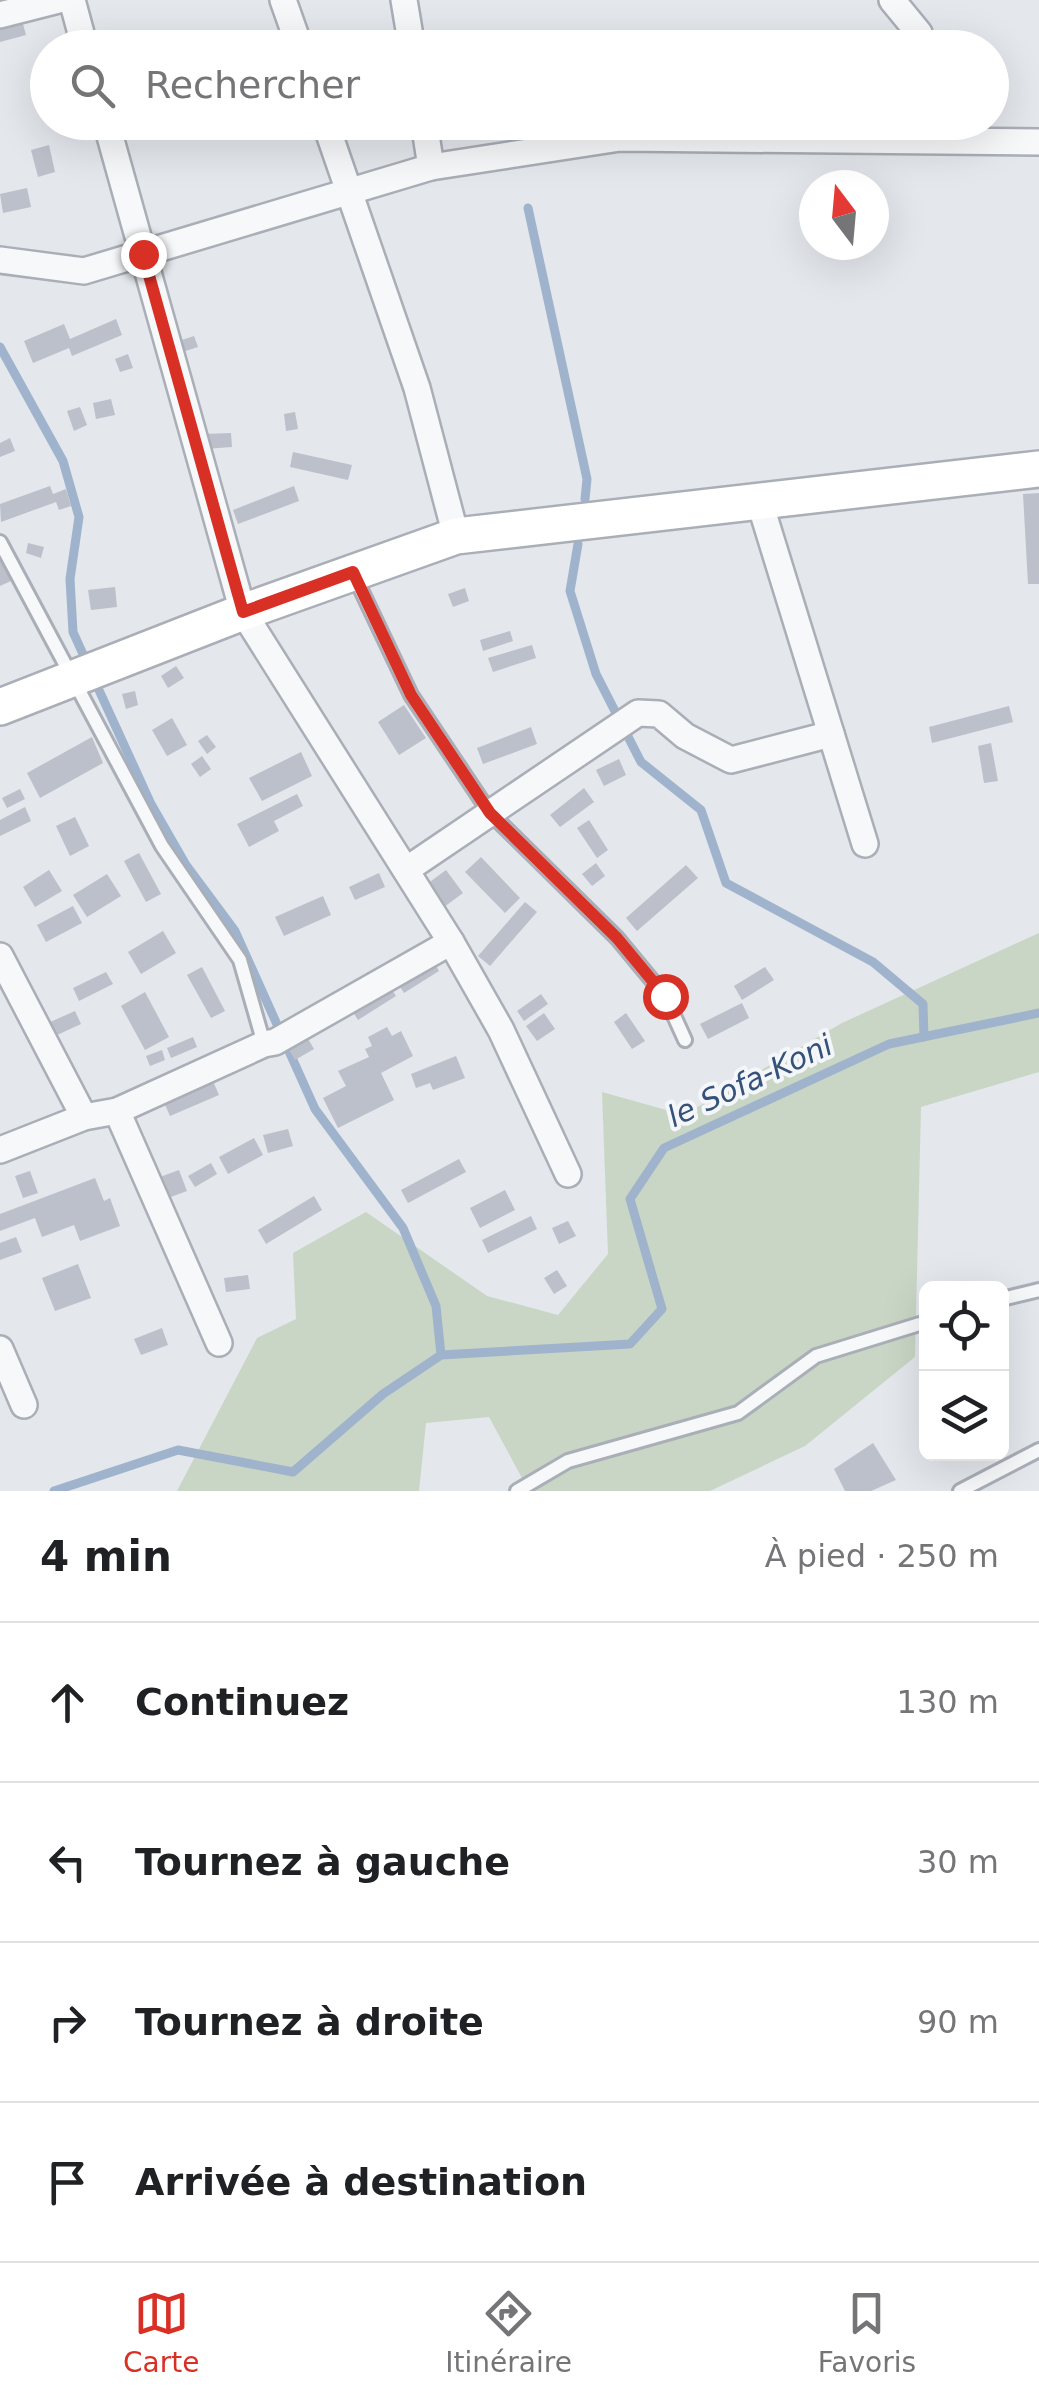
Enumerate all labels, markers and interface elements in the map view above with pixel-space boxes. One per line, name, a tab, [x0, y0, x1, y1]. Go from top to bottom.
search box	[30, 30, 1009, 140]
icon: search	[65, 58, 120, 113]
text: Rechercher	[145, 63, 360, 107]
north arrow	[799, 170, 889, 260]
route end	[121, 232, 167, 278]
route start	[643, 974, 689, 1020]
water label: le Sofa-Koni	[662, 1027, 838, 1134]
map controls	[919, 1281, 1009, 1461]
button: locate	[919, 1281, 1009, 1371]
button: layers	[919, 1371, 1009, 1461]
text: 4 min	[40, 1532, 172, 1581]
text: À pied · 250 m	[765, 1537, 999, 1575]
icon: ahead	[40, 1675, 95, 1730]
text: Continuez	[135, 1680, 349, 1724]
text: 130 m	[897, 1683, 999, 1721]
icon: left	[40, 1835, 95, 1890]
text: Tournez à gauche	[135, 1840, 510, 1884]
text: 30 m	[917, 1843, 999, 1881]
icon: right	[40, 1995, 95, 2050]
text: Tournez à droite	[135, 2000, 484, 2044]
text: 90 m	[917, 2003, 999, 2041]
icon: arrive	[40, 2155, 95, 2210]
text: Arrivée à destination	[135, 2160, 587, 2204]
tab: Carte	[123, 2286, 199, 2379]
tab: Itinéraire	[445, 2286, 572, 2379]
tab: Favoris	[818, 2286, 916, 2379]

